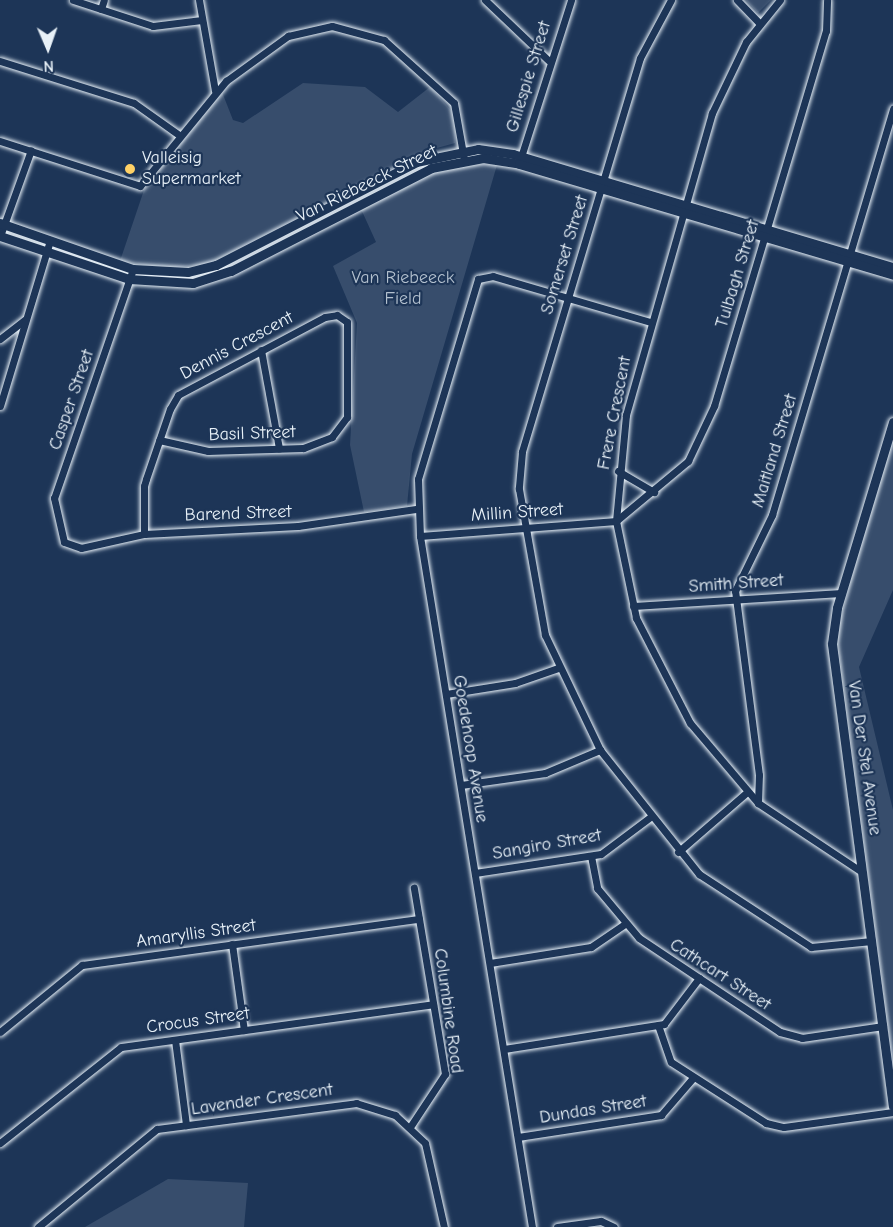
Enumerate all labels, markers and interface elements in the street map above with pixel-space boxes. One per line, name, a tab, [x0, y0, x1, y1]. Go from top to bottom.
north arrow	[18, 18, 78, 78]
street label: Gillespie Street	[502, 19, 556, 135]
text: N	[43, 57, 54, 75]
street label: Van Riebeeck Street	[293, 141, 441, 227]
place label: Valleisig Supermarket	[142, 148, 241, 190]
marker: Valleisig Supermarket	[123, 162, 137, 176]
street label: Somerset Street	[537, 193, 593, 317]
street label: Tulbagh Street	[711, 217, 765, 331]
park label: Van Riebeeck Field	[352, 268, 454, 310]
street label: Dennis Crescent	[177, 307, 297, 385]
street label: Casper Street	[45, 347, 99, 453]
street label: Frere Crescent	[593, 354, 637, 472]
street label: Maitland Street	[748, 392, 802, 510]
street label: Basil Street	[208, 422, 296, 446]
street label: Millin Street	[470, 499, 564, 527]
street label: Barend Street	[184, 501, 292, 527]
street label: Smith Street	[688, 570, 784, 598]
street label: Goedehoop Avenue	[448, 674, 492, 824]
street label: Van Der Stel Avenue	[842, 679, 886, 837]
street label: Sangiro Street	[491, 825, 603, 865]
street label: Amaryllis Street	[135, 915, 257, 953]
street label: Cathcart Street	[665, 934, 775, 1016]
street label: Columbine Road	[429, 947, 467, 1075]
street label: Crocus Street	[145, 1003, 251, 1039]
street label: Lavender Crescent	[190, 1079, 334, 1121]
street label: Dundas Street	[538, 1091, 648, 1129]

